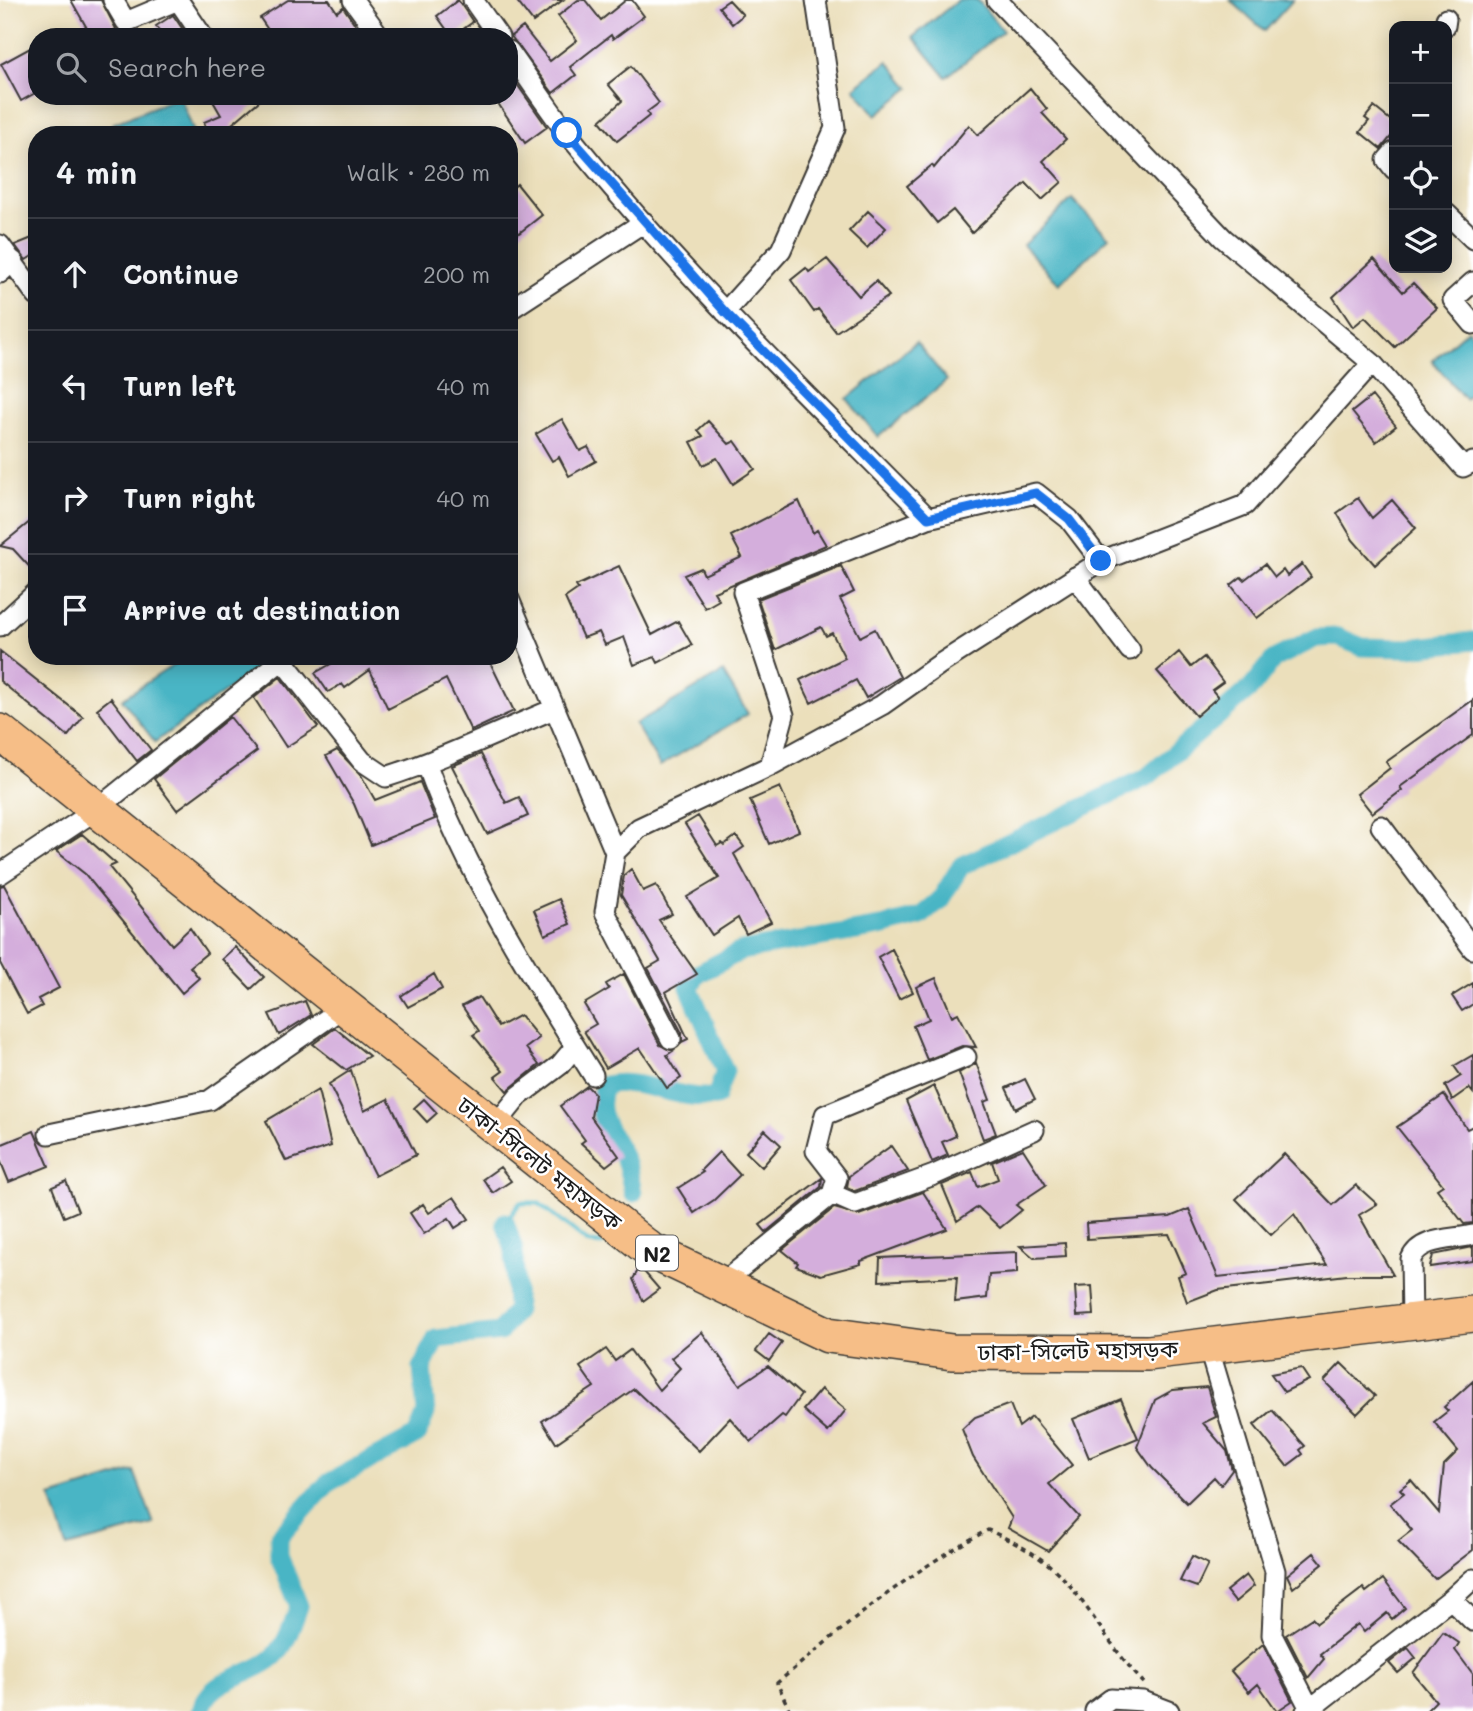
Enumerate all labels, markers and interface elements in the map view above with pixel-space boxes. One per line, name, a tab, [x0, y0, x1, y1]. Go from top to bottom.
map controls	[1389, 21, 1452, 273]
button: +	[1389, 21, 1452, 84]
search box	[28, 28, 518, 105]
icon: search	[52, 48, 90, 86]
text: Search here	[108, 50, 266, 84]
button: −	[1389, 84, 1452, 147]
route start	[551, 117, 582, 148]
button: locate	[1389, 147, 1452, 210]
text: 4 min	[56, 152, 137, 192]
text: Walk · 280 m	[346, 157, 490, 187]
button: layers	[1389, 210, 1452, 273]
icon: ahead	[56, 255, 94, 293]
text: Continue	[123, 257, 239, 291]
text: 200 m	[423, 259, 490, 289]
icon: left	[56, 367, 94, 405]
text: Turn left	[123, 369, 236, 403]
text: 40 m	[437, 371, 490, 401]
icon: right	[56, 479, 94, 517]
text: Turn right	[123, 481, 256, 515]
text: 40 m	[437, 483, 490, 513]
route end	[1085, 545, 1116, 576]
icon: arrive	[56, 591, 94, 629]
text: Arrive at destination	[123, 593, 400, 627]
street label: ঢাকা-সিলেট মহাসড়ক	[451, 1089, 629, 1237]
road number: N2	[636, 1236, 678, 1270]
street label: ঢাকা-সিলেট মহাসড়ক	[977, 1333, 1179, 1367]

